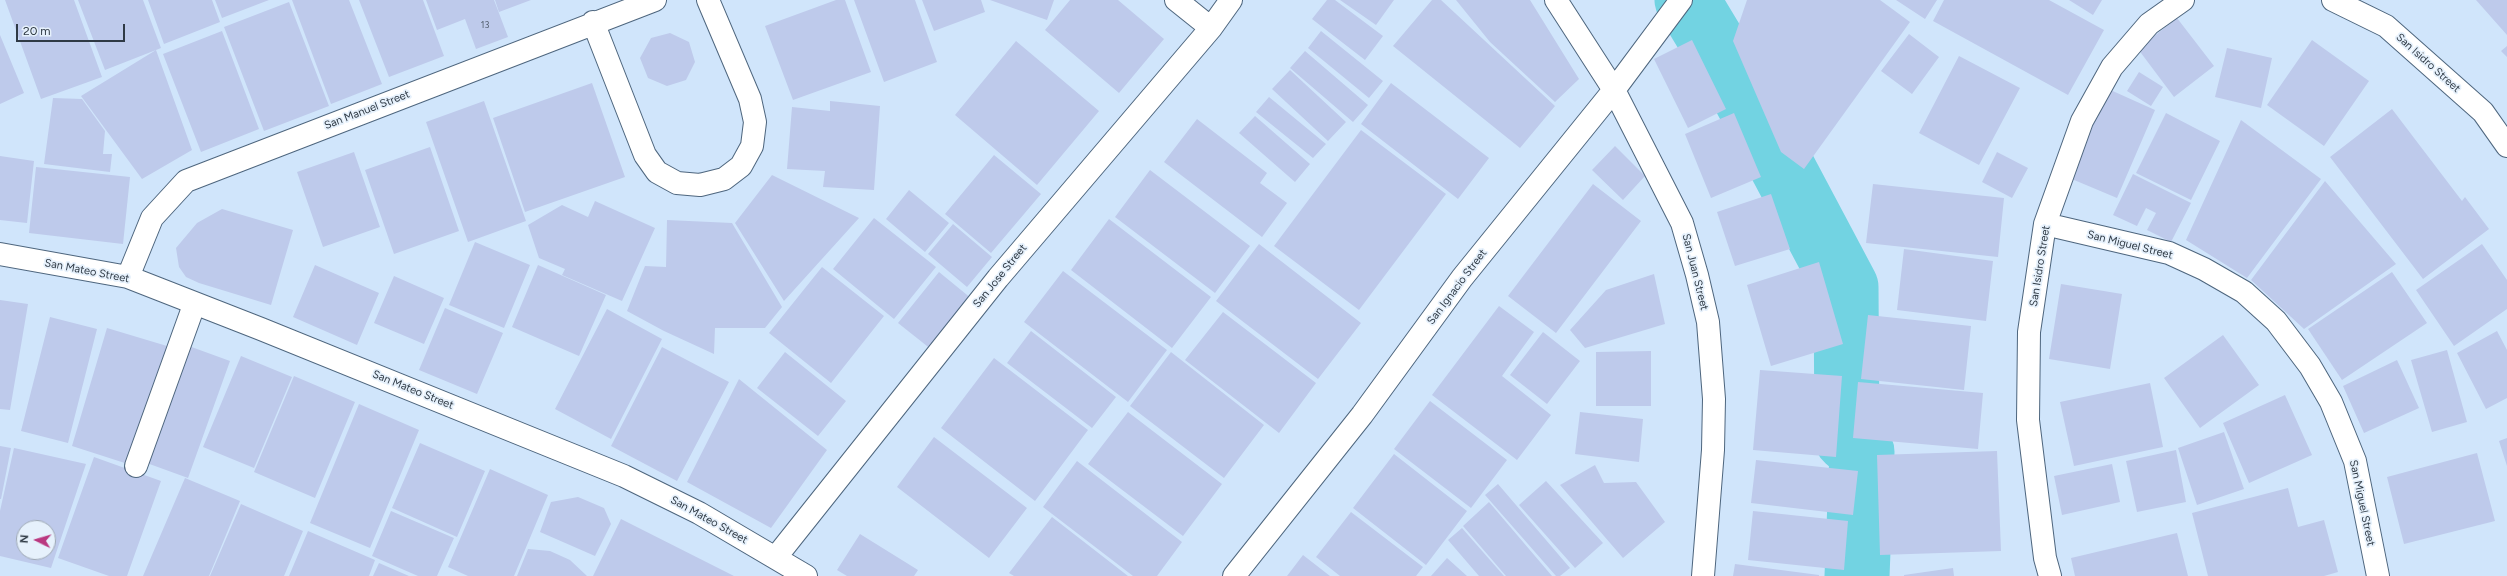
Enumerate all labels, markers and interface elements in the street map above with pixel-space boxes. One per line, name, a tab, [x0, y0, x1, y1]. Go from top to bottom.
scale bar	[18, 16, 127, 42]
house number: 13	[481, 20, 489, 30]
text: 20 m	[23, 24, 51, 38]
street label: San Isidro Street	[2393, 31, 2463, 95]
street label: San Manuel Street	[322, 88, 412, 132]
street label: San Isidro Street	[2027, 225, 2053, 307]
street label: San Miguel Street	[2086, 228, 2174, 262]
street label: San Juan Street	[1679, 232, 1711, 312]
street label: San Jose Street	[970, 242, 1030, 310]
street label: San Ignacio Street	[1424, 247, 1490, 327]
street label: San Mateo Street	[43, 256, 131, 286]
street label: San Mateo Street	[371, 368, 455, 412]
street label: San Miguel Street	[2346, 459, 2378, 547]
street label: San Mateo Street	[668, 493, 750, 547]
north arrow	[16, 520, 56, 560]
text: N	[18, 534, 31, 544]

